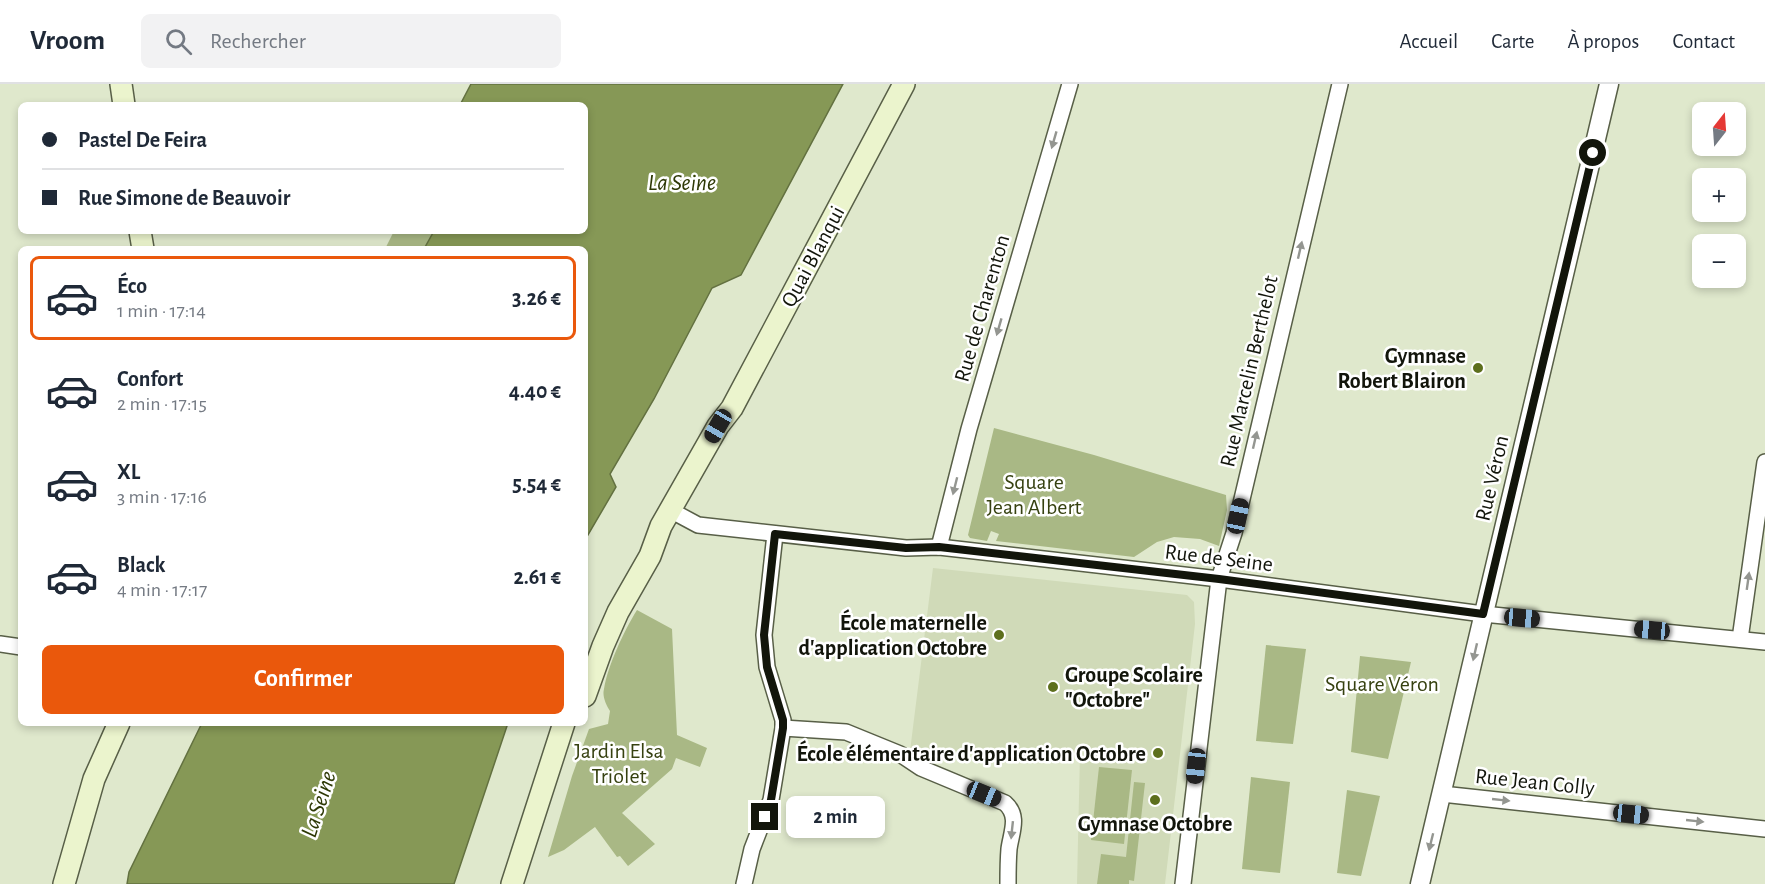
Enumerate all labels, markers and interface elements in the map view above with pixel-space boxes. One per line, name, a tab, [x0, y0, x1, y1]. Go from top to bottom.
search box	[141, 14, 561, 68]
icon: search	[162, 25, 195, 58]
text: Vroom	[30, 27, 105, 55]
text: Rechercher	[210, 30, 306, 52]
text: Accueil	[1400, 31, 1458, 52]
text: Carte	[1491, 31, 1534, 52]
text: À propos	[1567, 31, 1639, 52]
text: Contact	[1672, 31, 1735, 52]
north arrow	[1692, 102, 1746, 156]
map controls	[1692, 102, 1746, 288]
text: Pastel De Feira	[78, 129, 207, 151]
one-way arrow	[1049, 131, 1058, 149]
route start	[1579, 139, 1606, 166]
button: +	[1692, 168, 1746, 222]
water label: La Seine	[648, 171, 716, 195]
text: Rue Simone de Beauvoir	[78, 187, 290, 209]
street label: Quai Blanqui	[777, 202, 849, 311]
street label: Rue de Charenton	[950, 232, 1013, 384]
button: −	[1692, 234, 1746, 288]
one-way arrow	[1296, 241, 1306, 259]
icon: car	[45, 271, 99, 325]
street label: Rue Marcelin Berthelot	[1216, 273, 1282, 469]
text: Éco	[117, 275, 147, 297]
text: 3.26 €	[512, 287, 561, 309]
text: 1 min · 17:14	[117, 301, 206, 321]
one-way arrow	[994, 318, 1003, 336]
place label: Gymnase Robert Blairon	[1338, 345, 1466, 392]
marker: Gymnase Robert Blairon	[1471, 361, 1485, 375]
icon: car	[45, 364, 99, 418]
text: Confort	[117, 368, 183, 390]
text: 4.40 €	[509, 380, 561, 402]
text: 2 min · 17:15	[117, 394, 207, 414]
car	[701, 406, 735, 446]
one-way arrow	[1251, 430, 1261, 449]
street label: Rue Véron	[1471, 433, 1513, 523]
icon: car	[45, 457, 99, 511]
text: XL	[117, 461, 140, 483]
park label: Square Jean Albert	[986, 471, 1082, 518]
text: 5.54 €	[512, 473, 561, 495]
one-way arrow	[949, 476, 959, 495]
text: 3 min · 17:16	[117, 487, 207, 507]
car	[1225, 497, 1251, 535]
street label: Rue de Seine	[1164, 540, 1274, 576]
icon: car	[45, 550, 99, 604]
text: Black	[117, 554, 165, 576]
text: 2.61 €	[513, 566, 561, 588]
one-way arrow	[1743, 571, 1752, 590]
text: 4 min · 17:17	[117, 580, 207, 600]
car	[1503, 607, 1541, 629]
place label: École maternelle d'application Octobre	[798, 609, 987, 659]
car	[1633, 619, 1671, 641]
marker: École maternelle d'application Octobre	[992, 628, 1006, 642]
one-way arrow	[1469, 643, 1479, 661]
button: Confirmer	[42, 645, 564, 714]
place label: Groupe Scolaire "Octobre"	[1065, 664, 1203, 711]
park label: Square Véron	[1325, 673, 1439, 695]
marker: Groupe Scolaire "Octobre"	[1046, 680, 1060, 694]
park label: Jardin Elsa Triolet	[574, 740, 664, 787]
place label: École élémentaire d'application Octobre	[796, 740, 1146, 765]
marker: École élémentaire d'application Octobre	[1151, 746, 1165, 760]
car	[1185, 747, 1207, 785]
street label: Rue Jean Colly	[1474, 765, 1596, 799]
water label: La Seine	[297, 768, 341, 840]
car	[964, 779, 1004, 809]
marker: Gymnase Octobre	[1148, 793, 1162, 807]
one-way arrow	[1491, 795, 1510, 805]
callout: 2 min	[786, 796, 885, 838]
route end	[751, 803, 778, 830]
car	[1612, 803, 1650, 825]
text: 2 min	[813, 807, 858, 827]
place label: Gymnase Octobre	[1078, 813, 1232, 836]
one-way arrow	[1685, 816, 1704, 826]
one-way arrow	[1007, 821, 1017, 840]
one-way arrow	[1425, 833, 1435, 851]

